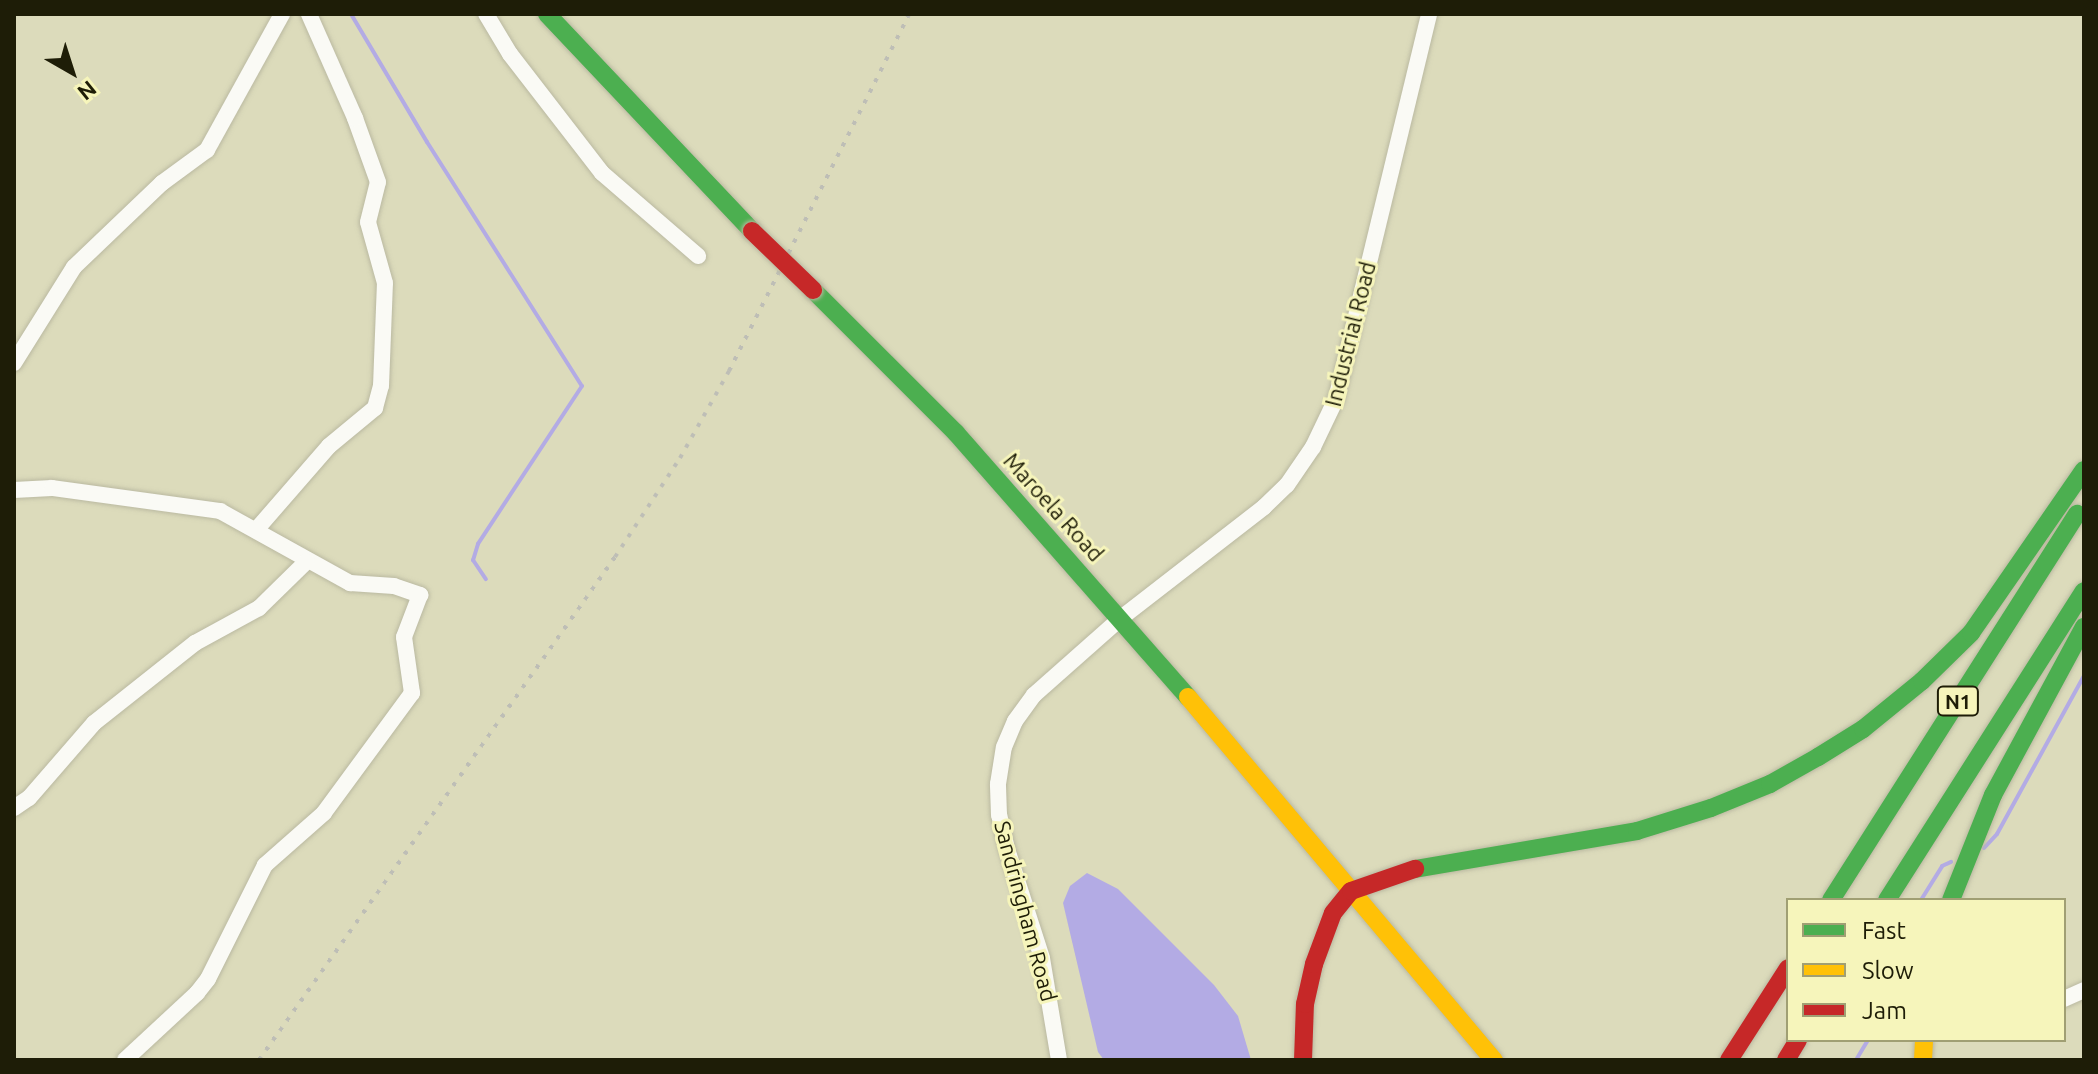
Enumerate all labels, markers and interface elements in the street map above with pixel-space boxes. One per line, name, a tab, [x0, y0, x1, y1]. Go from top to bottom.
north arrow	[32, 32, 112, 112]
text: N	[73, 76, 102, 106]
street label: Industrial Road	[1319, 259, 1381, 409]
street label: Maroela Road	[998, 447, 1110, 567]
road number: N1	[1936, 685, 1980, 717]
street label: Sandringham Road	[989, 818, 1063, 1004]
legend	[1786, 898, 2066, 1042]
text: Fast	[1862, 917, 1906, 944]
text: Slow	[1862, 957, 1914, 984]
text: Jam	[1862, 997, 1907, 1024]

